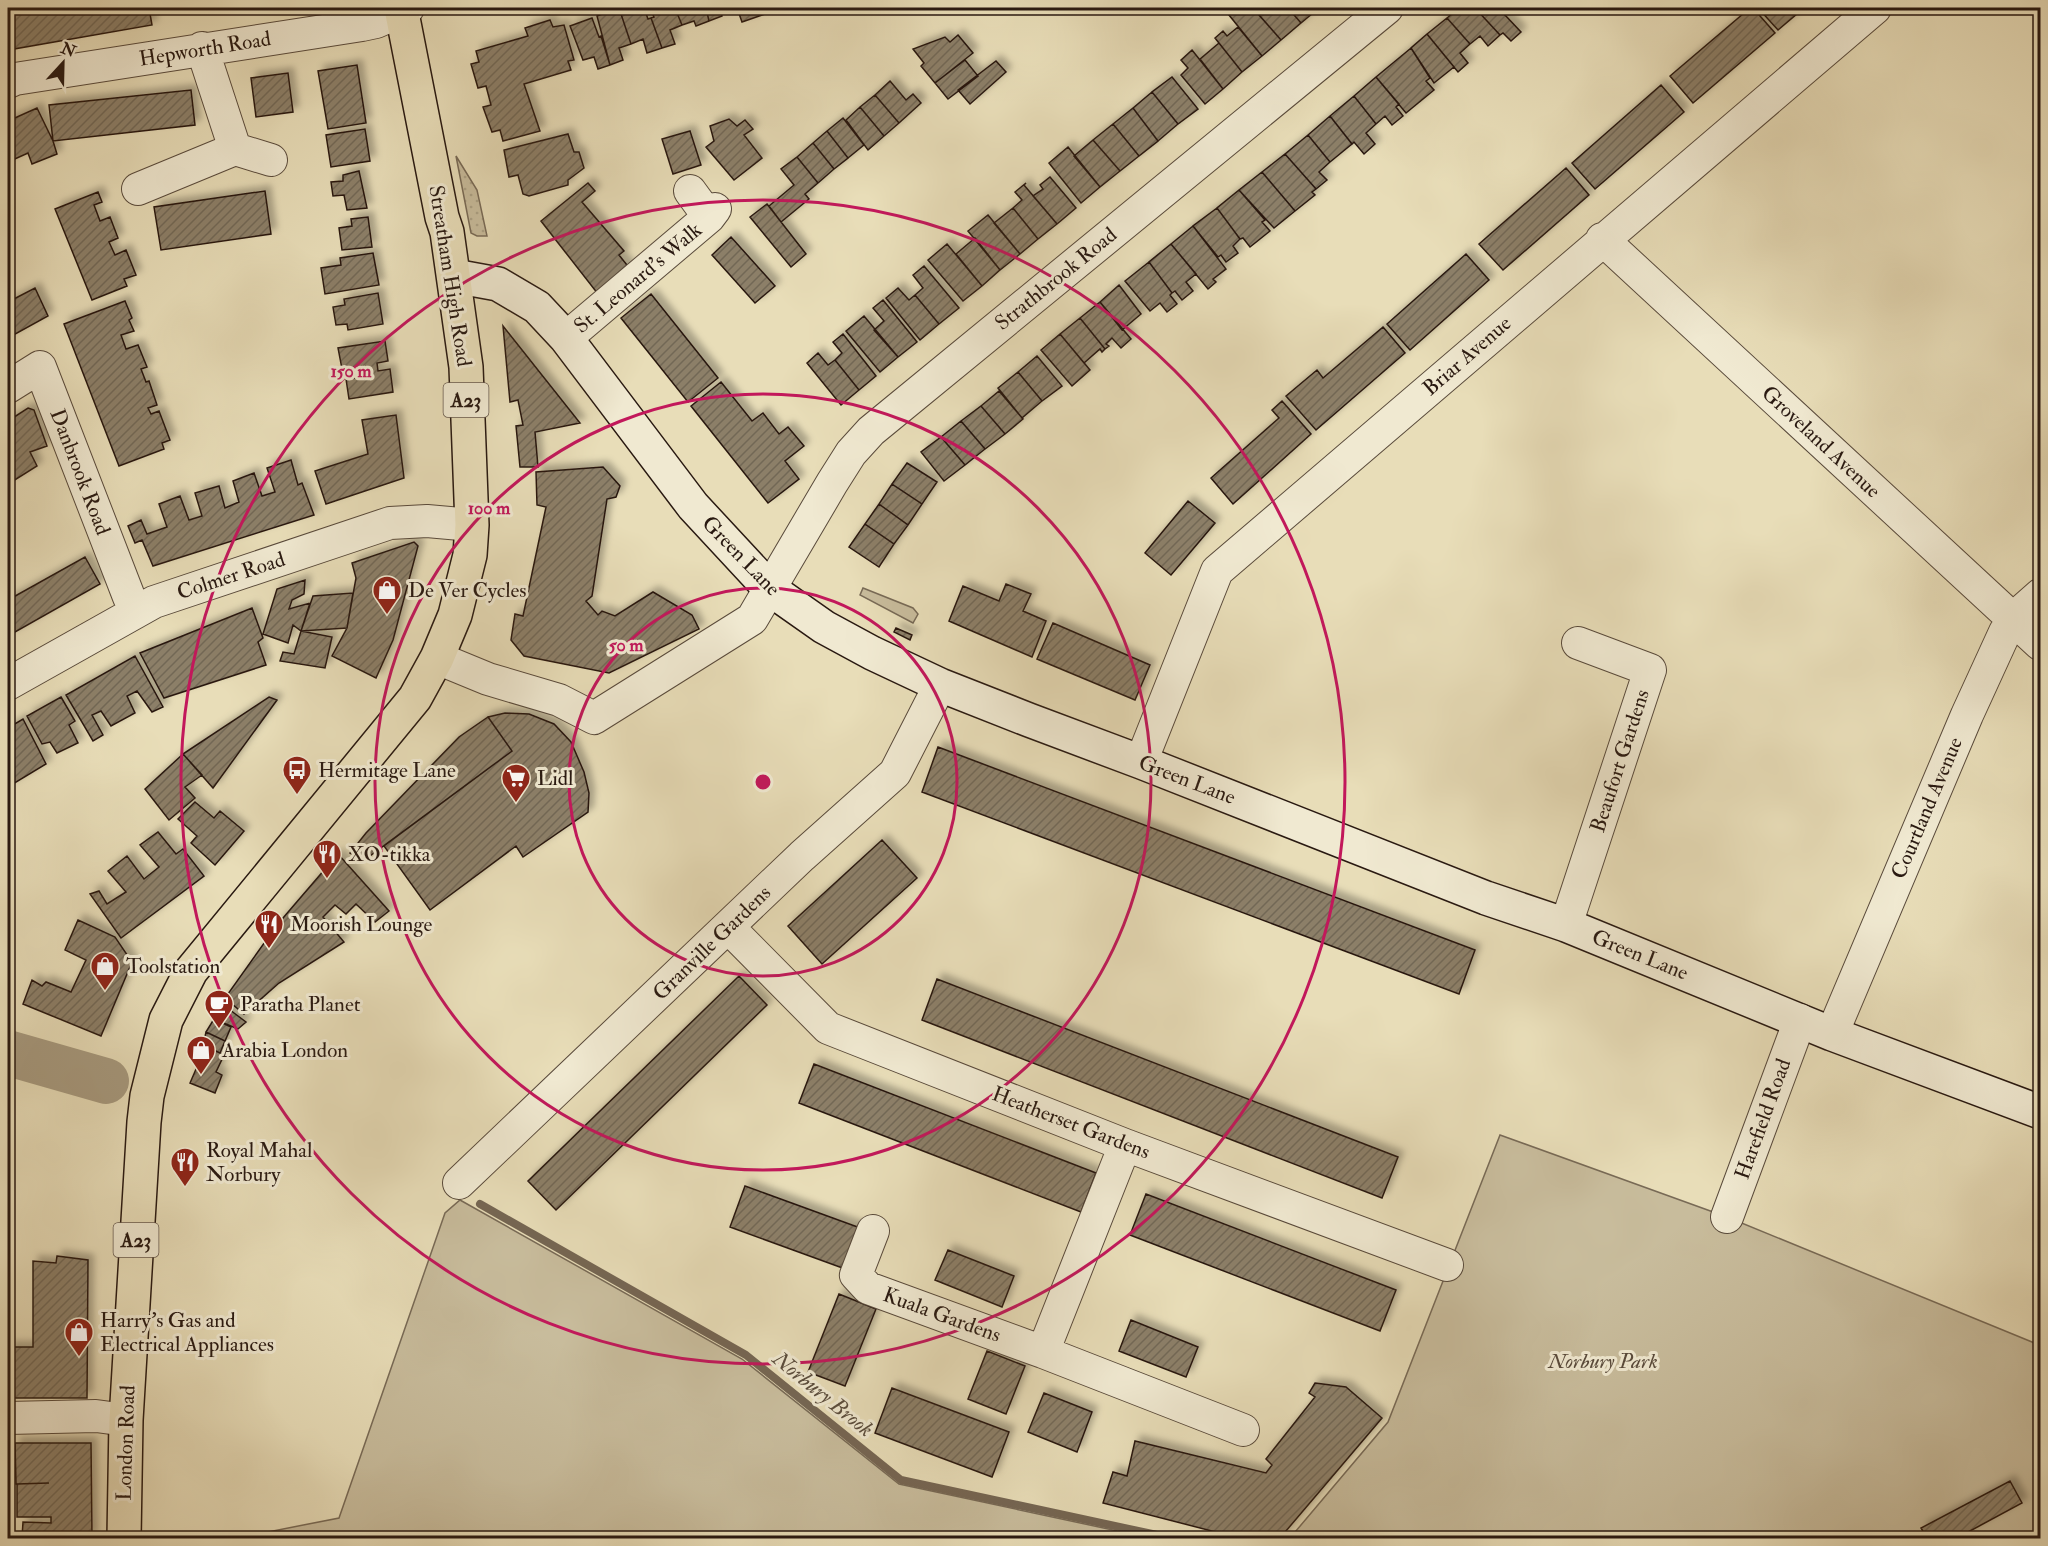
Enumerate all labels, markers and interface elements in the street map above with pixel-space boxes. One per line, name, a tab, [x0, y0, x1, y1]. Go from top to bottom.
street label: Hepworth Road	[137, 25, 274, 73]
north arrow	[33, 33, 93, 93]
text: N	[57, 38, 79, 62]
street label: Streatham High Road	[422, 183, 478, 369]
street label: St. Leonard's Walk	[568, 217, 708, 339]
street label: Strathbrook Road	[990, 221, 1123, 336]
street label: Briar Avenue	[1417, 310, 1517, 402]
text: 150 m	[330, 360, 373, 383]
street label: Groveland Avenue	[1756, 380, 1886, 504]
road number: A23	[444, 383, 488, 417]
street label: Danbrook Road	[44, 405, 117, 540]
text: 100 m	[468, 497, 511, 520]
street label: Green Lane	[696, 510, 786, 602]
street label: Colmer Road	[174, 546, 289, 606]
shop icon: De Ver Cycles	[371, 574, 403, 616]
place label: De Ver Cycles	[408, 577, 526, 604]
text: 50 m	[609, 634, 644, 657]
street label: Beaufort Gardens	[1584, 686, 1656, 836]
street label: Courtland Avenue	[1885, 733, 1969, 883]
street label: Green Lane	[1135, 749, 1240, 811]
bus stop icon: Hermitage Lane	[281, 754, 313, 796]
place label: Hermitage Lane	[318, 757, 456, 784]
supermarket icon: Lidl	[500, 762, 532, 804]
place label: Lidl	[537, 765, 574, 792]
centre of rings	[753, 772, 773, 792]
restaurant icon: XO-tikka	[311, 838, 343, 880]
place label: XO-tikka	[348, 841, 431, 868]
street label: Granville Gardens	[647, 880, 777, 1006]
restaurant icon: Moorish Lounge	[253, 908, 285, 950]
place label: Moorish Lounge	[290, 911, 433, 938]
street label: Green Lane	[1588, 923, 1692, 987]
shop icon: Toolstation	[89, 950, 121, 992]
place label: Toolstation	[126, 953, 220, 980]
cafe icon: Paratha Planet	[203, 988, 235, 1030]
place label: Paratha Planet	[240, 991, 361, 1018]
shop icon: Arabia London	[185, 1034, 217, 1076]
place label: Arabia London	[221, 1037, 348, 1064]
street label: Harefield Road	[1729, 1054, 1798, 1183]
street label: Heatherset Gardens	[988, 1080, 1154, 1166]
place label: Royal Mahal Norbury	[206, 1137, 313, 1188]
restaurant icon: Royal Mahal Norbury	[169, 1146, 201, 1188]
road number: A23	[114, 1223, 158, 1257]
street label: Kuala Gardens	[879, 1281, 1005, 1349]
place label: Harry's Gas and Electrical Appliances	[100, 1307, 274, 1358]
shop icon: Harry's Gas and Electrical Appliances	[63, 1316, 95, 1358]
water label: Norbury Brook	[766, 1344, 879, 1443]
park label: Norbury Park	[1547, 1348, 1658, 1375]
street label: London Road	[110, 1384, 142, 1501]

